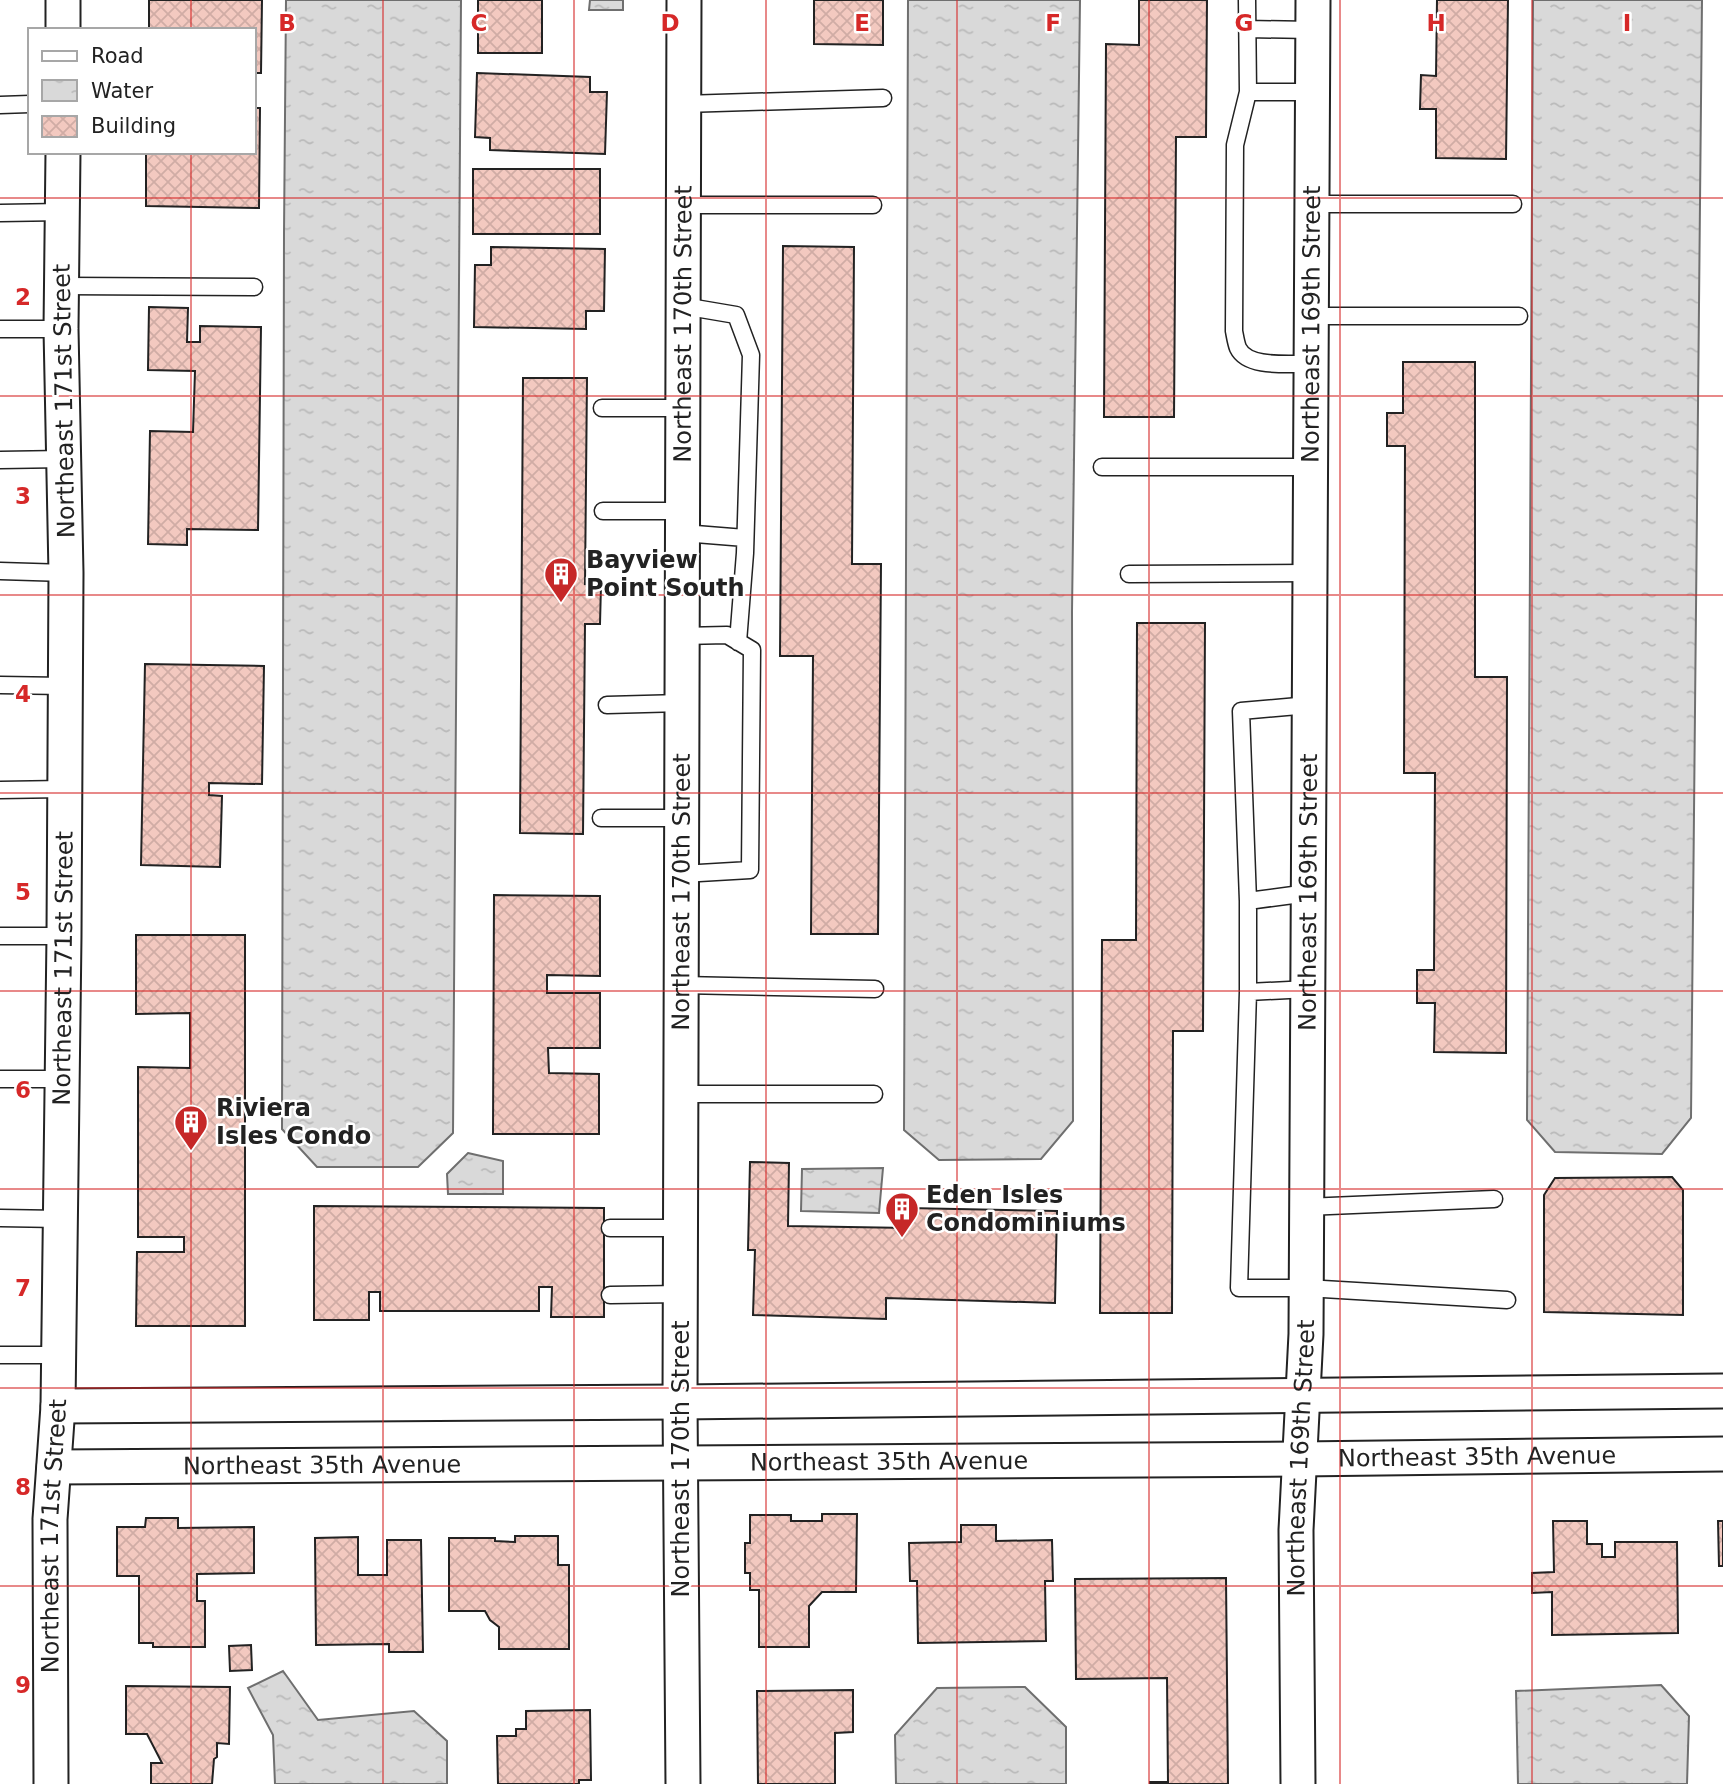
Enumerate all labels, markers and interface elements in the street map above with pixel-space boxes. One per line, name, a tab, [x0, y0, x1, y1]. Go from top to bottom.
text: B	[278, 10, 296, 36]
text: C	[471, 10, 487, 36]
text: D	[660, 10, 680, 36]
text: E	[854, 10, 870, 36]
text: F	[1045, 10, 1061, 36]
text: G	[1235, 10, 1253, 36]
text: H	[1426, 10, 1446, 36]
text: I	[1623, 10, 1631, 36]
legend	[28, 28, 256, 154]
text: Road	[91, 44, 144, 68]
text: Water	[91, 79, 153, 103]
text: Building	[91, 114, 176, 138]
street label: Northeast 170th Street	[669, 185, 697, 463]
street label: Northeast 169th Street	[1297, 186, 1326, 463]
street label: Northeast 171st Street	[48, 264, 80, 538]
text: 2	[15, 284, 31, 310]
text: 3	[15, 483, 31, 509]
place label: Bayview Point South	[586, 546, 745, 602]
building icon: Bayview Point South	[542, 555, 580, 604]
text: 4	[15, 681, 31, 707]
street label: Northeast 170th Street	[667, 753, 696, 1031]
street label: Northeast 169th Street	[1294, 754, 1323, 1031]
street label: Northeast 171st Street	[48, 831, 79, 1106]
text: 5	[15, 879, 31, 905]
text: 6	[15, 1077, 31, 1103]
place label: Riviera Isles Condo	[216, 1094, 371, 1150]
building icon: Riviera Isles Condo	[172, 1103, 210, 1152]
place label: Eden Isles Condominiums	[926, 1181, 1126, 1237]
building icon: Eden Isles Condominiums	[883, 1190, 921, 1239]
text: 7	[15, 1275, 31, 1301]
street label: Northeast 170th Street	[667, 1320, 695, 1598]
street label: Northeast 169th Street	[1282, 1320, 1320, 1597]
street label: Northeast 171st Street	[36, 1399, 72, 1673]
street label: Northeast 35th Avenue	[1338, 1441, 1616, 1473]
street label: Northeast 35th Avenue	[750, 1447, 1028, 1477]
street label: Northeast 35th Avenue	[183, 1450, 461, 1480]
text: 8	[15, 1474, 31, 1500]
text: 9	[15, 1672, 31, 1698]

